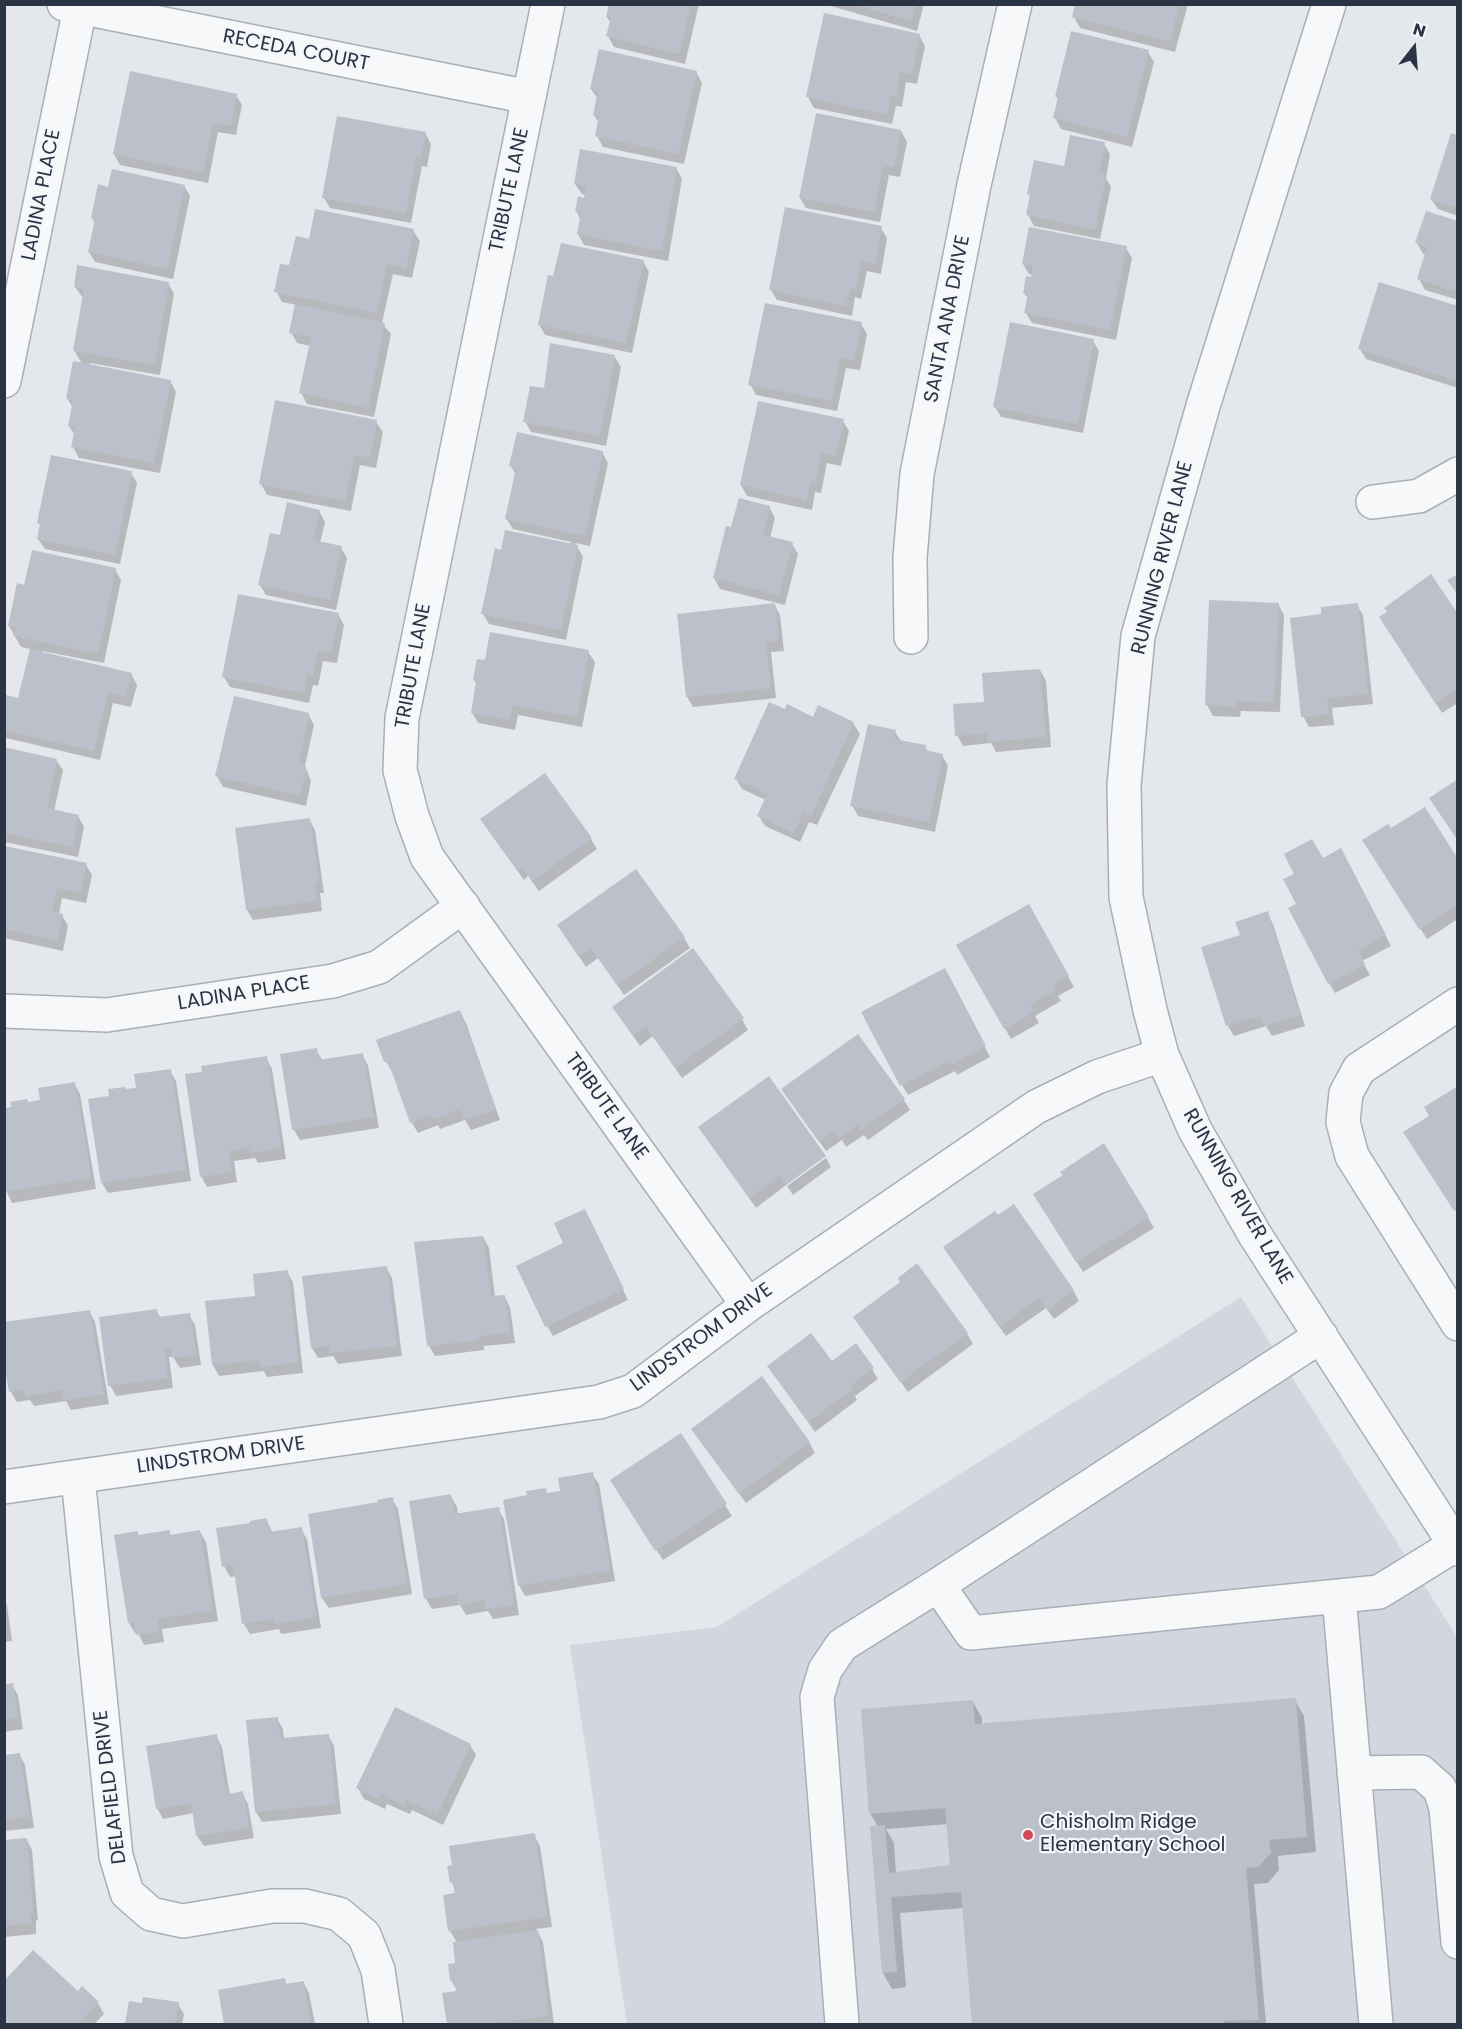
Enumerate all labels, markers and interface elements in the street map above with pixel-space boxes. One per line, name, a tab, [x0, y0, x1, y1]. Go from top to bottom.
north arrow	[1384, 18, 1444, 78]
text: N	[1410, 18, 1429, 43]
street label: RECEDA COURT	[221, 25, 371, 77]
street label: TRIBUTE LANE	[485, 126, 535, 254]
street label: LADINA PLACE	[17, 127, 67, 263]
street label: SANTA ANA DRIVE	[920, 233, 976, 405]
street label: RUNNING RIVER LANE	[1127, 459, 1199, 657]
street label: TRIBUTE LANE	[391, 602, 437, 730]
street label: LADINA PLACE	[176, 972, 312, 1016]
street label: TRIBUTE LANE	[559, 1049, 653, 1165]
street label: RUNNING RIVER LANE	[1177, 1105, 1297, 1289]
street label: LINDSTROM DRIVE	[626, 1278, 778, 1398]
street label: LINDSTROM DRIVE	[135, 1432, 307, 1480]
street label: DELAFIELD DRIVE	[90, 1709, 132, 1865]
place label: Chisholm Ridge Elementary School	[1040, 1811, 1225, 1858]
marker: Chisholm Ridge Elementary School	[1021, 1828, 1035, 1842]

